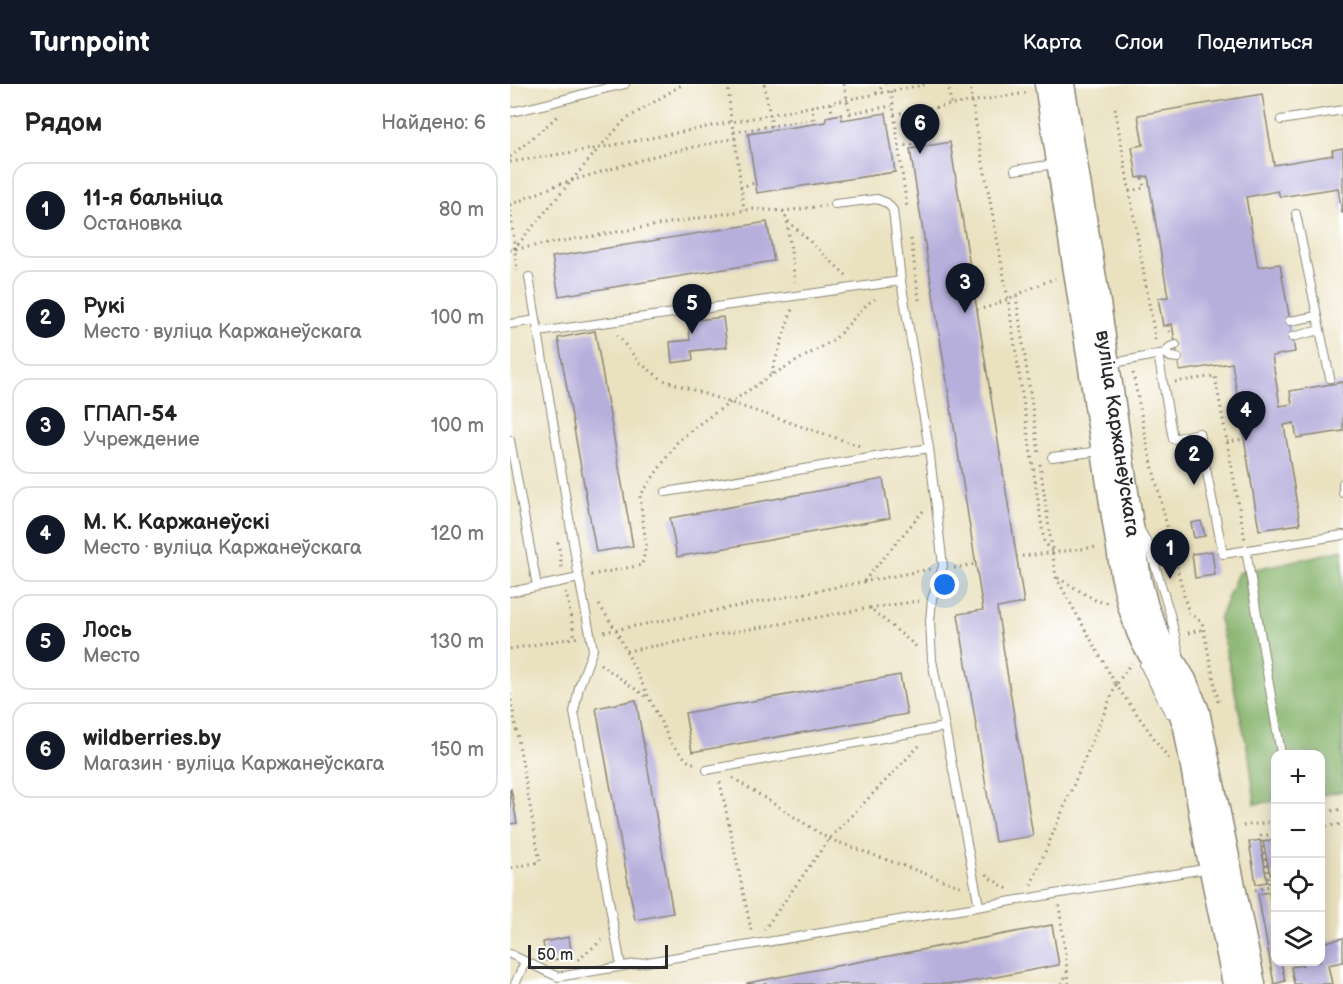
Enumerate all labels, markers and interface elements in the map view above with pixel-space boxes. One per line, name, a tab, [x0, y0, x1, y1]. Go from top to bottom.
text: Turnpoint	[30, 26, 150, 59]
text: Карта	[1023, 30, 1082, 55]
text: Слои	[1115, 30, 1164, 55]
text: Поделиться	[1197, 30, 1313, 55]
pin: 6	[900, 104, 940, 154]
text: Рядом	[24, 108, 102, 139]
text: Найдено: 6	[381, 111, 486, 135]
text: 11-я бальніца	[83, 185, 223, 212]
text: 1	[41, 198, 50, 222]
text: 80 m	[439, 198, 484, 222]
text: Остановка	[83, 212, 182, 236]
pin: 3	[946, 264, 984, 313]
pin: 5	[672, 284, 711, 334]
text: Рукі	[83, 293, 125, 320]
text: 2	[40, 306, 51, 330]
text: 100 m	[431, 306, 484, 330]
text: Место · вуліца Каржанеўскага	[83, 320, 362, 344]
street label: вуліца Каржанеўскага	[1090, 329, 1145, 539]
pin: 4	[1226, 392, 1266, 441]
text: ГПАП-54	[83, 401, 177, 428]
text: 3	[40, 414, 51, 438]
text: 100 m	[431, 414, 484, 438]
text: Учреждение	[83, 428, 200, 452]
pin: 2	[1174, 436, 1214, 485]
text: М. К. Каржанеўскі	[83, 509, 270, 536]
text: 4	[40, 522, 51, 546]
text: 120 m	[431, 522, 484, 546]
pin: 1	[1150, 530, 1190, 579]
text: Место · вуліца Каржанеўскага	[83, 536, 362, 560]
your location	[930, 570, 959, 599]
text: Лось	[83, 617, 132, 644]
text: 5	[40, 630, 51, 654]
text: 130 m	[430, 630, 484, 654]
text: Место	[83, 644, 140, 668]
text: wildberries.by	[83, 725, 221, 752]
text: 6	[39, 738, 52, 762]
text: 150 m	[431, 738, 484, 762]
map controls	[1271, 750, 1325, 966]
button: +	[1271, 750, 1325, 804]
text: Магазин · вуліца Каржанеўскага	[83, 752, 385, 776]
button: −	[1271, 804, 1325, 858]
button: locate	[1271, 858, 1325, 912]
button: layers	[1271, 912, 1325, 966]
scale bar	[528, 942, 668, 970]
text: 50 m	[537, 946, 573, 965]

